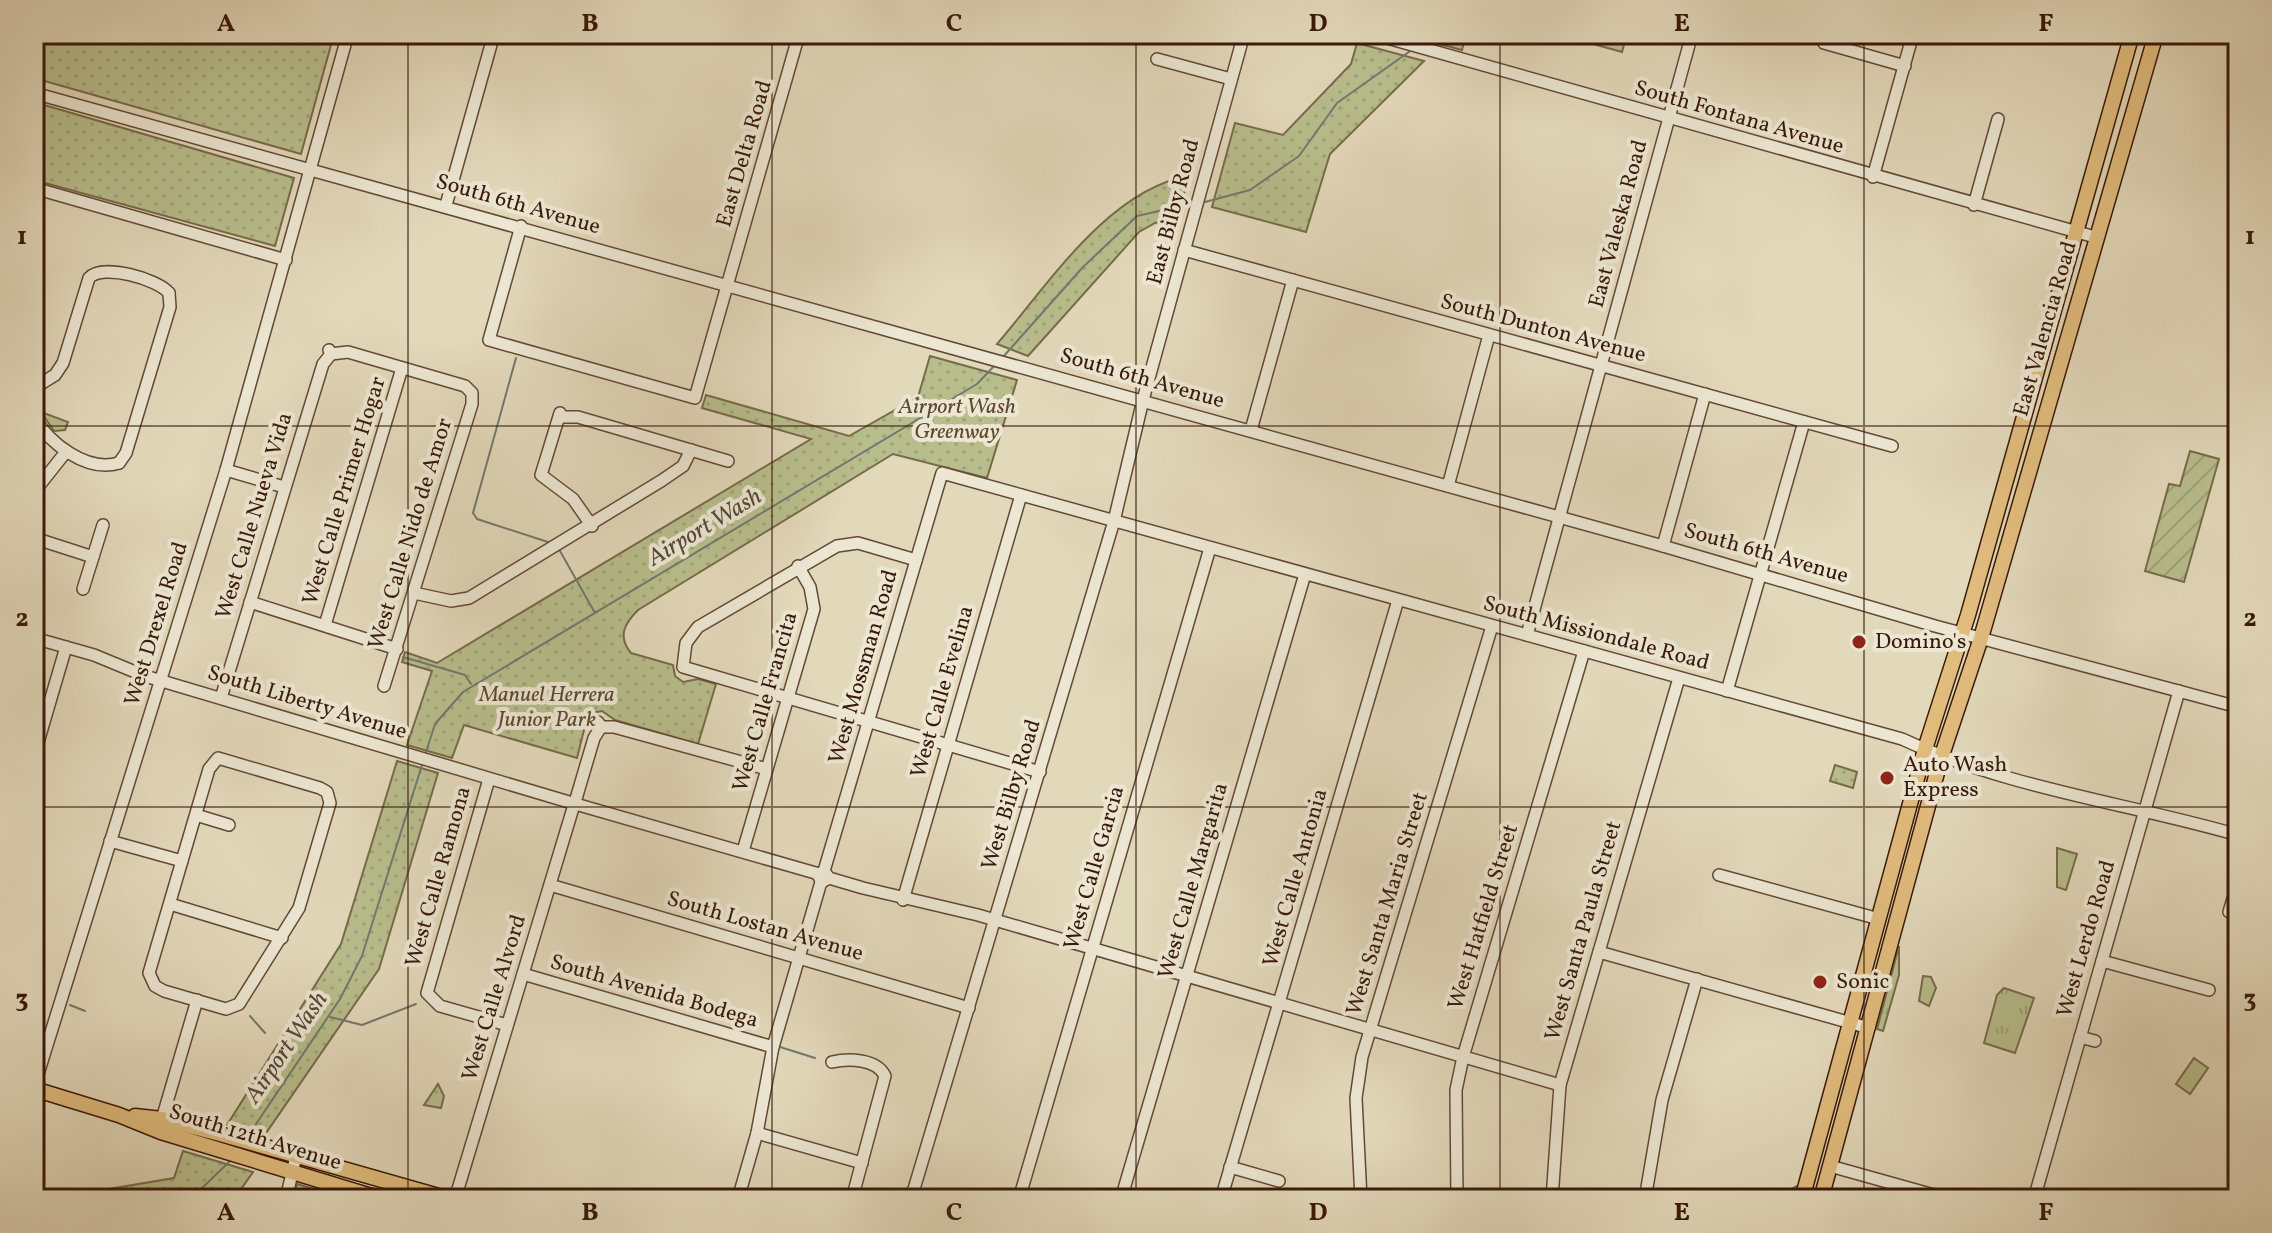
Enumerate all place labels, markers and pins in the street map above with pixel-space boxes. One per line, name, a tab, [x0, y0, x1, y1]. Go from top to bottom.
place label: Domino's	[1875, 627, 1966, 658]
marker: Domino's	[1850, 633, 1868, 651]
place label: Auto Wash Express	[1903, 750, 2007, 806]
marker: Auto Wash Express	[1878, 769, 1896, 787]
place label: Sonic	[1836, 967, 1890, 998]
marker: Sonic	[1811, 973, 1829, 991]

